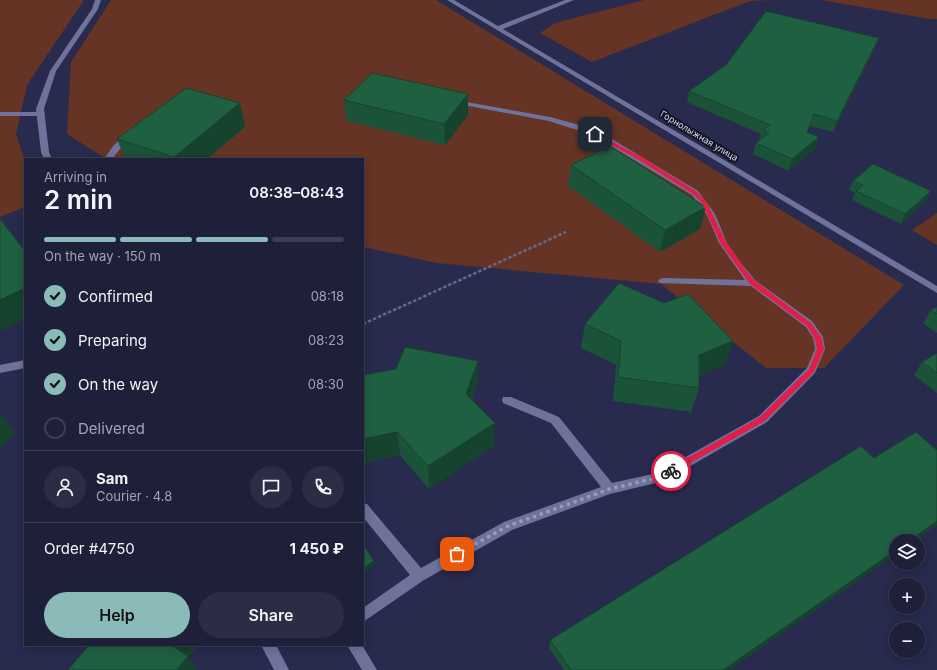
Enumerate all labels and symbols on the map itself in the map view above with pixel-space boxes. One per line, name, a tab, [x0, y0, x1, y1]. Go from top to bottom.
street label: Горнолыжная улица	[658, 108, 740, 163]
pin	[578, 117, 612, 151]
courier	[651, 451, 691, 491]
pin	[440, 537, 474, 571]

